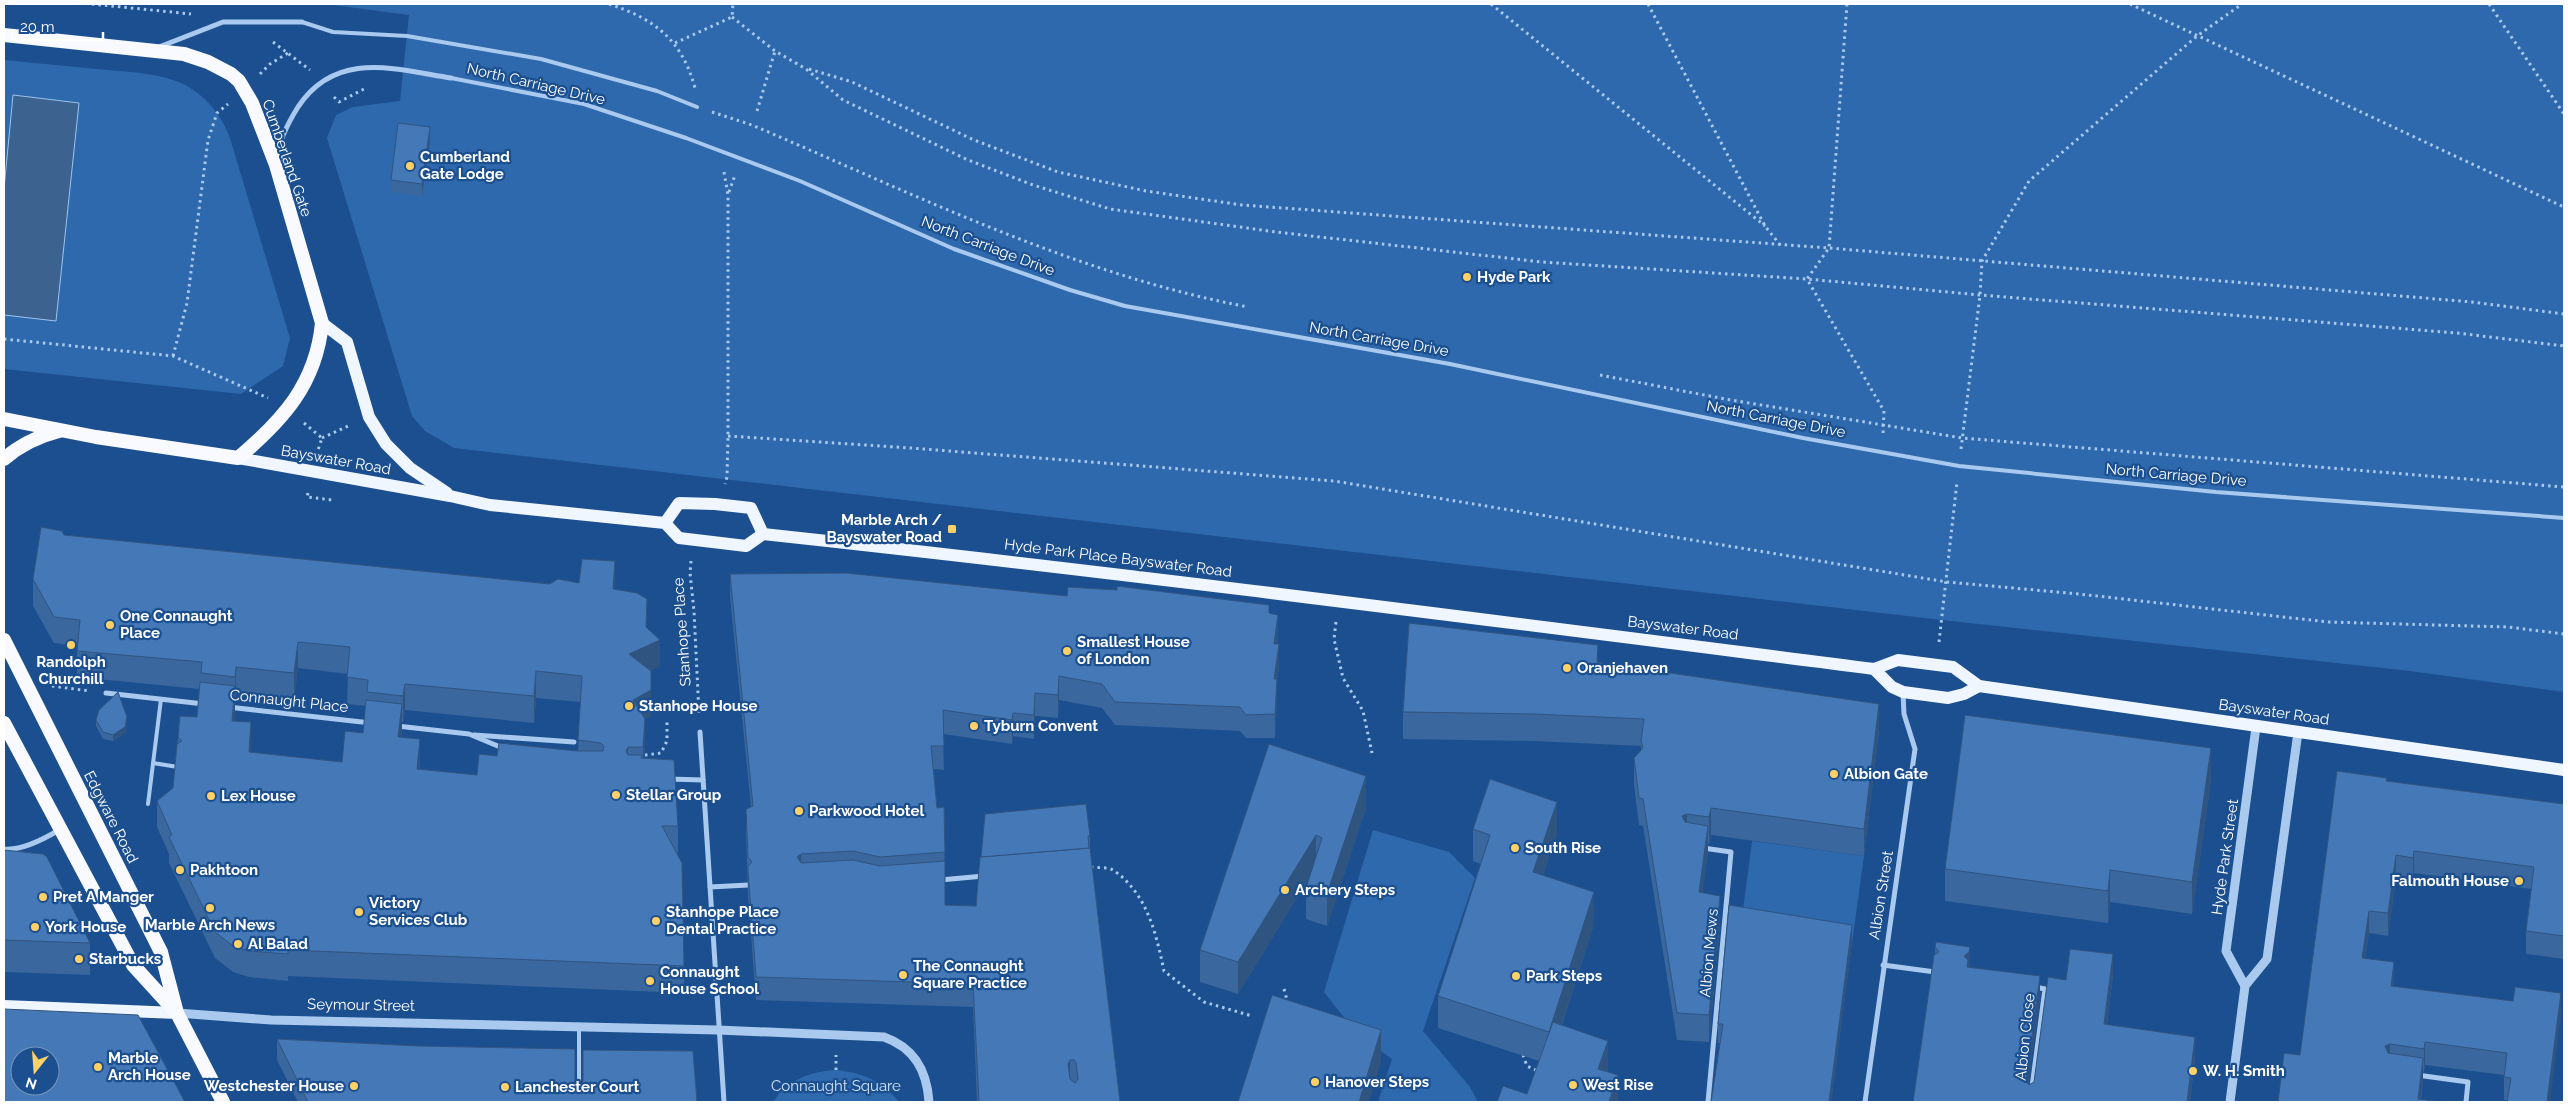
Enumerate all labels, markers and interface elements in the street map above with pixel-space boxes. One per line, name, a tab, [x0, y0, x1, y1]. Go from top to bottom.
scale bar	[12, 10, 104, 42]
text: 20 m	[20, 18, 55, 36]
street label: North Carriage Drive	[465, 59, 607, 109]
street label: Cumberland Gate	[258, 97, 316, 219]
place label: Cumberland Gate Lodge	[420, 148, 510, 183]
marker: Cumberland Gate Lodge	[404, 160, 416, 172]
street label: North Carriage Drive	[919, 212, 1057, 280]
place label: Hyde Park	[1477, 268, 1551, 286]
marker: Hyde Park	[1461, 271, 1473, 283]
street label: North Carriage Drive	[1308, 318, 1450, 360]
street label: North Carriage Drive	[1705, 397, 1847, 441]
street label: Bayswater Road	[280, 441, 392, 479]
street label: North Carriage Drive	[2105, 460, 2247, 490]
place label: Marble Arch / Bayswater Road	[826, 511, 943, 546]
marker: Marble Arch / Bayswater Road	[946, 523, 958, 535]
street label: Hyde Park Place Bayswater Road	[1003, 535, 1233, 581]
street label: Stanhope Place	[669, 577, 695, 687]
place label: One Connaught Place	[120, 607, 233, 642]
street label: Bayswater Road	[1627, 612, 1739, 644]
marker: One Connaught Place	[104, 619, 116, 631]
place label: Smallest House of London	[1077, 633, 1190, 668]
marker: Randolph Churchill	[65, 639, 77, 651]
marker: Smallest House of London	[1061, 645, 1073, 657]
place label: Randolph Churchill	[36, 653, 106, 688]
place label: Oranjehaven	[1577, 659, 1668, 677]
marker: Oranjehaven	[1561, 662, 1573, 674]
street label: Connaught Place	[229, 686, 349, 716]
street label: Bayswater Road	[2218, 695, 2330, 729]
place label: Stanhope House	[639, 697, 757, 715]
marker: Stanhope House	[623, 700, 635, 712]
place label: Tyburn Convent	[984, 717, 1098, 735]
marker: Tyburn Convent	[968, 720, 980, 732]
place label: Albion Gate	[1844, 765, 1928, 783]
street label: Edgware Road	[80, 768, 142, 866]
marker: Albion Gate	[1828, 768, 1840, 780]
place label: Stellar Group	[626, 786, 722, 804]
place label: Lex House	[221, 787, 296, 805]
marker: Stellar Group	[610, 789, 622, 801]
marker: Lex House	[205, 790, 217, 802]
street label: Hyde Park Street	[2208, 798, 2242, 916]
place label: Parkwood Hotel	[809, 802, 924, 820]
marker: Parkwood Hotel	[793, 805, 805, 817]
place label: South Rise	[1525, 839, 1601, 857]
marker: South Rise	[1509, 842, 1521, 854]
street label: Albion Street	[1865, 849, 1897, 941]
place label: Pakhtoon	[190, 861, 258, 879]
marker: Pakhtoon	[174, 864, 186, 876]
place label: Falmouth House	[2391, 872, 2509, 890]
marker: Falmouth House	[2513, 875, 2525, 887]
place label: Archery Steps	[1295, 881, 1395, 899]
marker: Archery Steps	[1279, 884, 1291, 896]
place label: Pret A Manger	[53, 888, 154, 906]
marker: Pret A Manger	[37, 891, 49, 903]
place label: Victory Services Club	[369, 894, 468, 929]
marker: Marble Arch News	[204, 902, 216, 914]
place label: Stanhope Place Dental Practice	[666, 903, 779, 938]
marker: Victory Services Club	[353, 906, 365, 918]
street label: Albion Mews	[1696, 908, 1722, 998]
marker: Stanhope Place Dental Practice	[650, 915, 662, 927]
place label: Marble Arch News	[145, 916, 275, 934]
place label: York House	[45, 918, 126, 936]
marker: York House	[29, 921, 41, 933]
place label: Al Balad	[248, 935, 308, 953]
marker: Al Balad	[232, 938, 244, 950]
place label: Starbucks	[89, 950, 161, 968]
marker: Starbucks	[73, 953, 85, 965]
place label: The Connaught Square Practice	[913, 957, 1027, 992]
place label: Connaught House School	[660, 963, 759, 998]
place label: Park Steps	[1526, 967, 1602, 985]
marker: The Connaught Square Practice	[897, 969, 909, 981]
marker: Park Steps	[1510, 970, 1522, 982]
marker: Connaught House School	[644, 975, 656, 987]
street label: Albion Close	[2011, 992, 2039, 1081]
street label: Seymour Street	[307, 995, 415, 1015]
north arrow	[10, 1046, 60, 1096]
place label: Marble Arch House	[108, 1049, 191, 1084]
marker: Marble Arch House	[92, 1061, 104, 1073]
place label: W. H. Smith	[2203, 1062, 2285, 1080]
marker: W. H. Smith	[2187, 1065, 2199, 1077]
place label: Hanover Steps	[1325, 1073, 1429, 1091]
text: N	[24, 1074, 39, 1093]
marker: Hanover Steps	[1309, 1076, 1321, 1088]
place label: West Rise	[1583, 1076, 1654, 1094]
place label: Westchester House	[204, 1077, 344, 1095]
park label: Connaught Square	[771, 1077, 901, 1095]
place label: Lanchester Court	[515, 1078, 639, 1096]
marker: West Rise	[1567, 1079, 1579, 1091]
marker: Westchester House	[348, 1080, 360, 1092]
marker: Lanchester Court	[499, 1081, 511, 1093]

